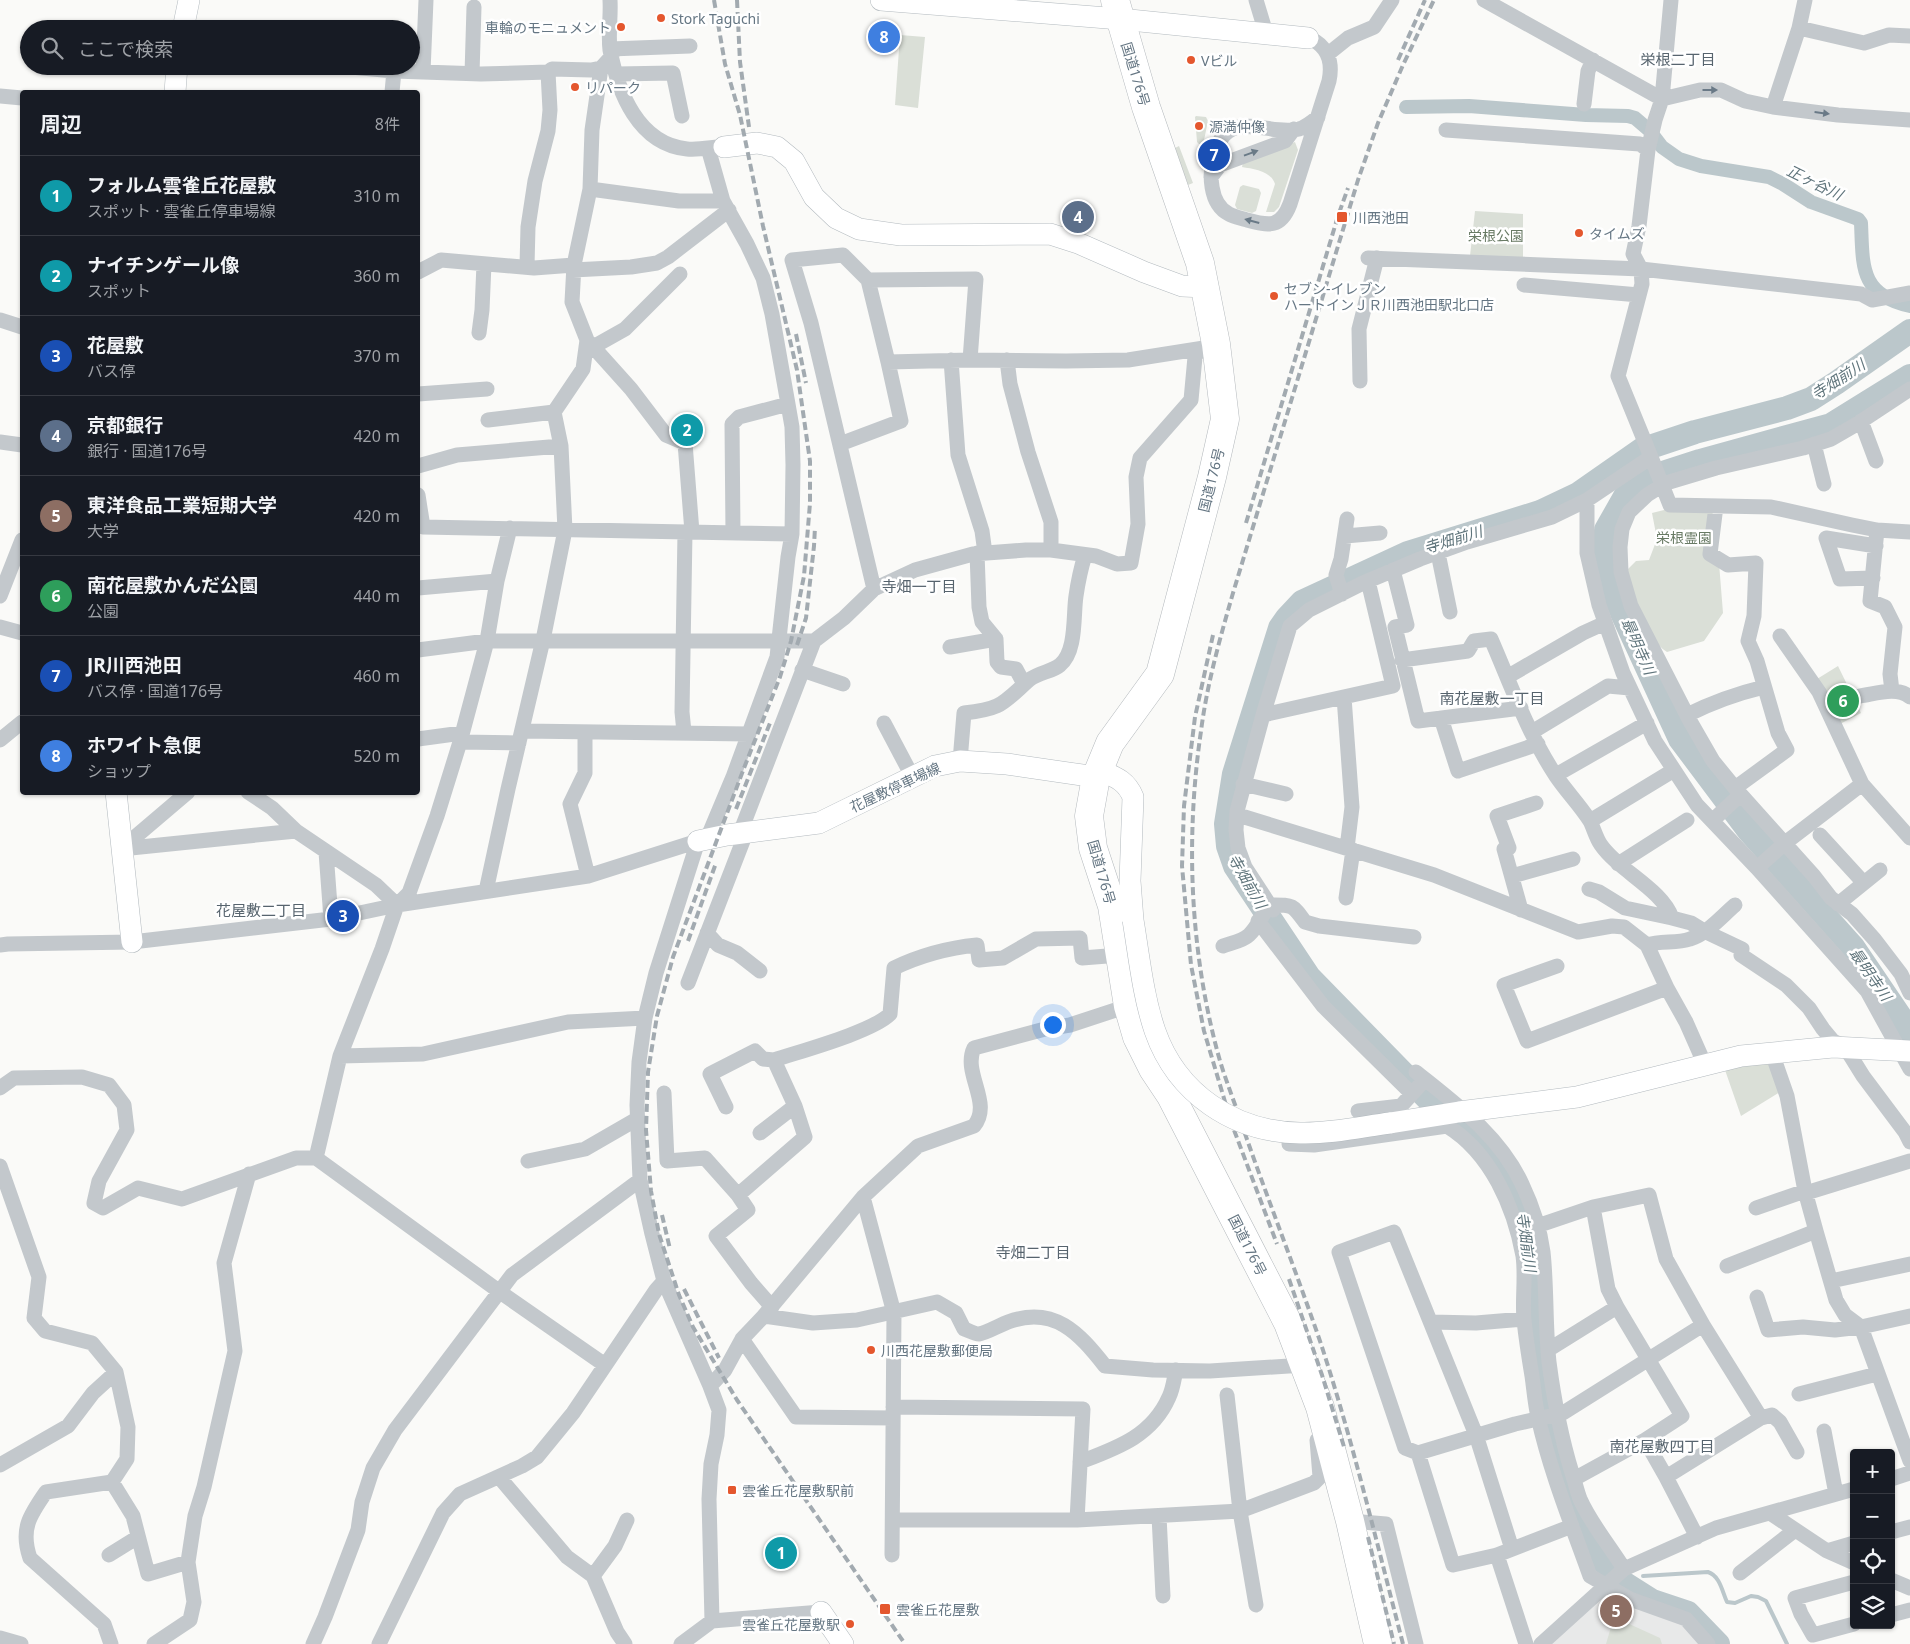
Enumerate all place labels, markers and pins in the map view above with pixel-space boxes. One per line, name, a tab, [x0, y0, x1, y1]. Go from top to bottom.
place label: Stork Taguchi	[671, 9, 760, 28]
marker: Stork Taguchi	[655, 12, 667, 24]
place label: 車輪のモニュメント	[485, 18, 611, 37]
pin: 8	[868, 18, 900, 56]
marker: 車輪のモニュメント	[615, 21, 627, 33]
place label: Vビル	[1201, 51, 1237, 70]
marker: Vビル	[1185, 54, 1197, 66]
place label: リパーク	[585, 78, 641, 97]
marker: リパーク	[569, 81, 581, 93]
place label: 源満仲像	[1209, 117, 1265, 136]
marker: 源満仲像	[1193, 120, 1205, 132]
pin: 7	[1198, 136, 1230, 174]
pin: 4	[1062, 198, 1094, 236]
place label: 川西池田	[1353, 208, 1409, 227]
marker: 川西池田	[1335, 210, 1349, 224]
place label: タイムズ	[1589, 224, 1645, 243]
marker: タイムズ	[1573, 227, 1585, 239]
place label: セブン-イレブン ハートインＪＲ川西池田駅北口店	[1284, 279, 1494, 314]
marker: セブン-イレブン ハートインＪＲ川西池田駅北口店	[1268, 290, 1280, 302]
pin: 2	[671, 411, 703, 449]
pin: 6	[1827, 682, 1859, 720]
pin: 3	[327, 897, 359, 935]
place label: 川西花屋敷郵便局	[881, 1341, 993, 1360]
marker: 川西花屋敷郵便局	[865, 1344, 877, 1356]
place label: 雲雀丘花屋敷駅前	[742, 1481, 854, 1500]
marker: 雲雀丘花屋敷駅前	[726, 1484, 738, 1496]
pin: 1	[765, 1534, 797, 1572]
pin: 5	[1600, 1592, 1632, 1630]
place label: 雲雀丘花屋敷	[896, 1600, 980, 1619]
marker: 雲雀丘花屋敷	[878, 1602, 892, 1616]
place label: 雲雀丘花屋敷駅	[742, 1615, 840, 1634]
marker: 雲雀丘花屋敷駅	[844, 1618, 856, 1630]

